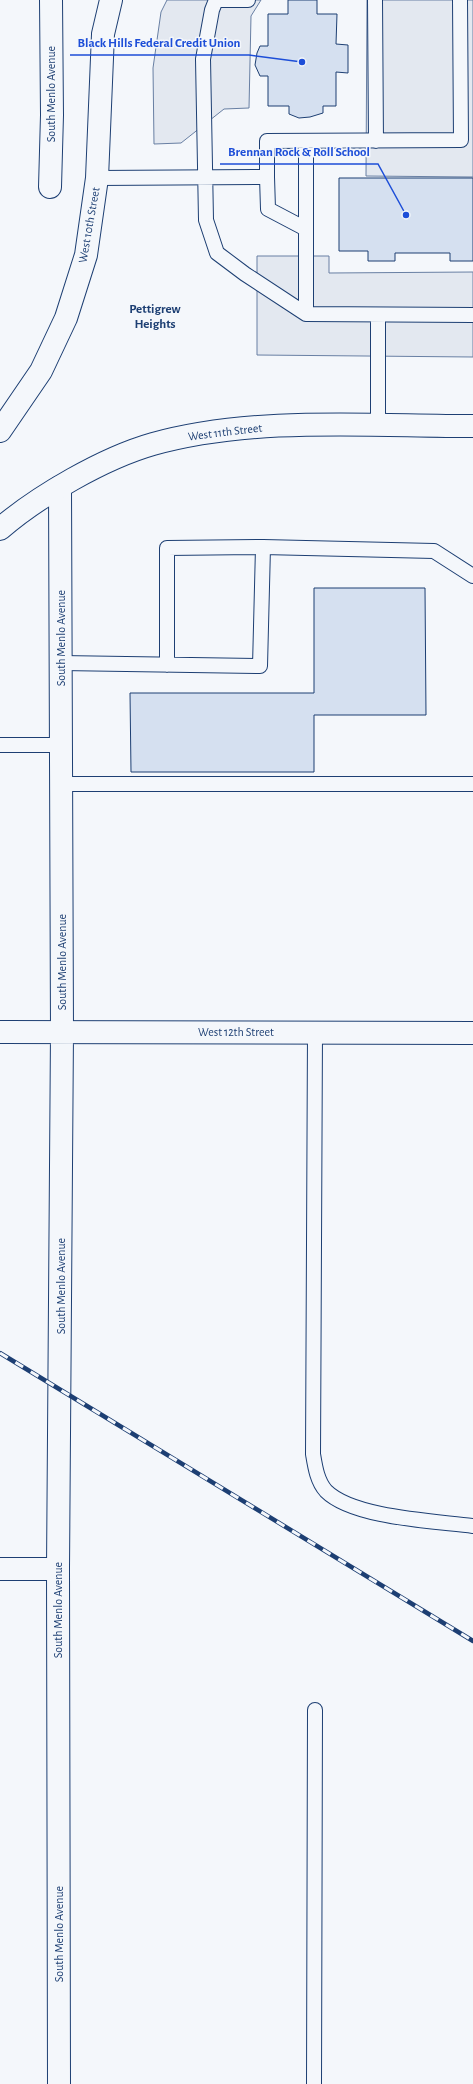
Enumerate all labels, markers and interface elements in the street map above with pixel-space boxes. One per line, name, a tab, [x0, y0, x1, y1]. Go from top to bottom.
callout: Black Hills Federal Credit Union	[70, 30, 249, 55]
text: Black Hills Federal Credit Union	[78, 37, 241, 50]
street label: South Menlo Avenue	[45, 46, 57, 142]
callout: Brennan Rock & Roll School	[220, 139, 378, 164]
text: Brennan Rock & Roll School	[228, 146, 370, 159]
street label: West 10th Street	[76, 186, 102, 264]
district label: Pettigrew Heights	[129, 303, 182, 331]
street label: West 11th Street	[187, 421, 263, 442]
street label: South Menlo Avenue	[55, 590, 67, 686]
street label: South Menlo Avenue	[56, 914, 68, 1010]
street label: West 12th Street	[198, 1026, 274, 1038]
street label: South Menlo Avenue	[55, 1238, 67, 1334]
street label: South Menlo Avenue	[52, 1562, 64, 1658]
street label: South Menlo Avenue	[53, 1886, 65, 1982]

